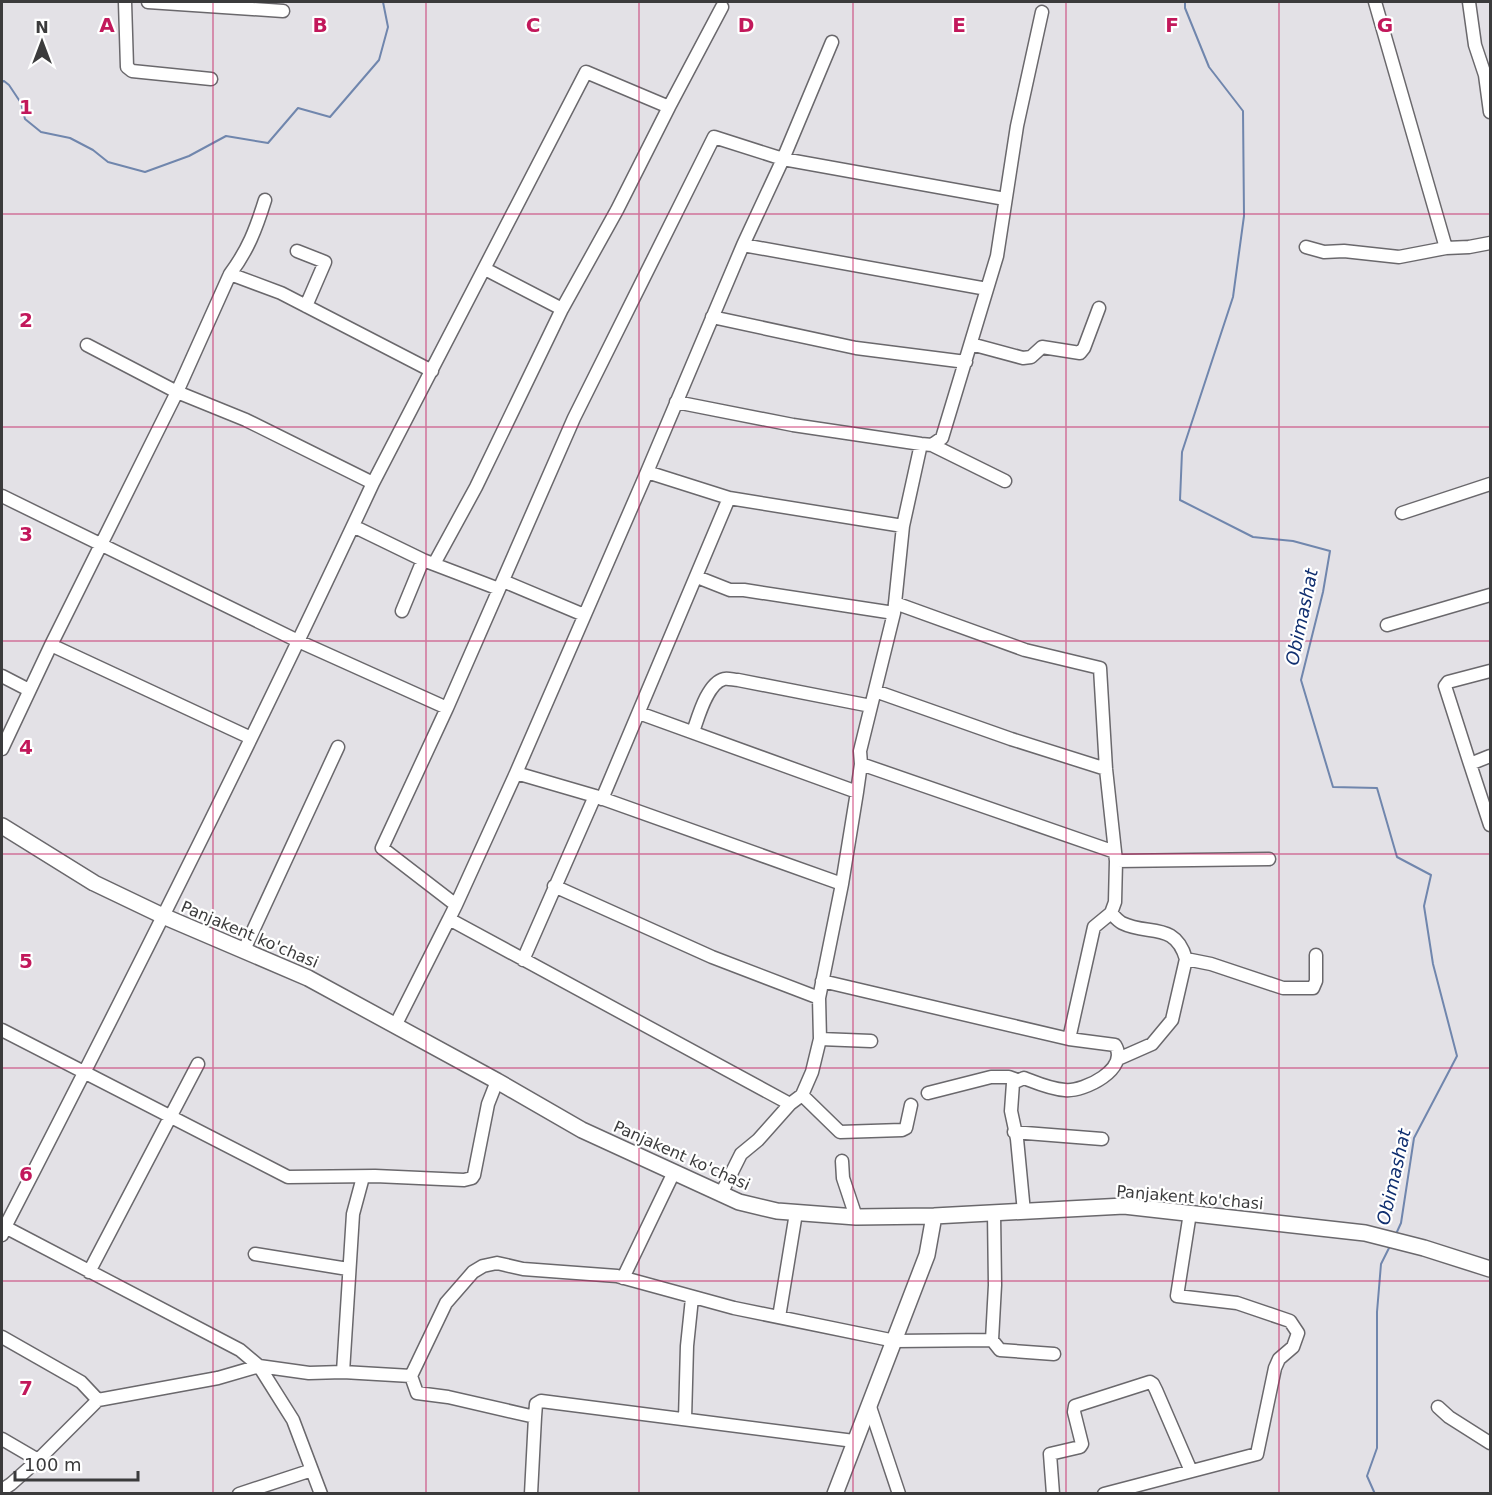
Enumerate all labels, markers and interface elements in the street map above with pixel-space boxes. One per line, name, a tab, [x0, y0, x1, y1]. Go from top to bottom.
north arrow	[12, 12, 72, 72]
text: A	[99, 13, 115, 37]
text: B	[312, 13, 328, 37]
text: C	[526, 13, 540, 37]
text: D	[738, 13, 754, 37]
text: E	[952, 13, 966, 37]
text: F	[1165, 13, 1179, 37]
text: G	[1377, 13, 1393, 37]
text: N	[35, 18, 49, 37]
text: 1	[19, 95, 33, 119]
text: 2	[19, 308, 33, 332]
text: 3	[19, 522, 33, 546]
water label: Obimashat	[1281, 566, 1322, 667]
text: 4	[19, 735, 33, 759]
street label: Panjakent ko'chasi	[178, 897, 321, 972]
text: 5	[19, 949, 33, 973]
street label: Panjakent ko'chasi	[611, 1117, 753, 1194]
water label: Obimashat	[1372, 1126, 1415, 1227]
text: 6	[19, 1162, 33, 1186]
street label: Panjakent ko'chasi	[1116, 1182, 1264, 1213]
text: 7	[19, 1376, 33, 1400]
scale bar	[15, 1444, 138, 1482]
text: 100 m	[24, 1454, 82, 1475]

